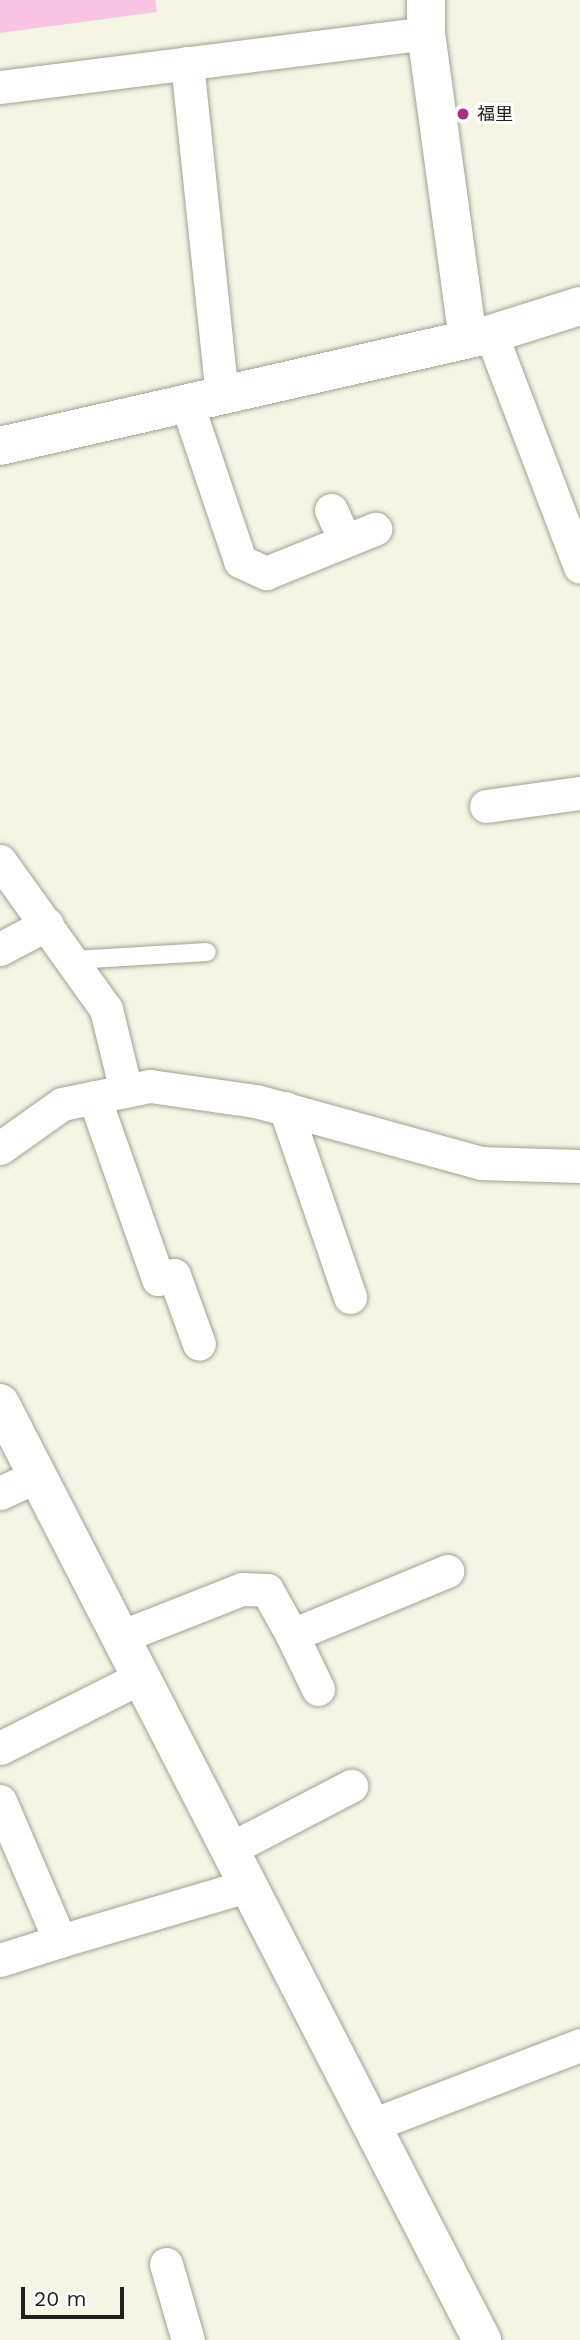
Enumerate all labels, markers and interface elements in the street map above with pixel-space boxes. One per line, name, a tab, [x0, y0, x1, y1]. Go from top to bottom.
place label: 福里	[477, 103, 513, 125]
marker: 福里	[455, 106, 471, 122]
scale bar	[24, 2274, 128, 2318]
text: 20 m	[34, 2286, 86, 2311]

